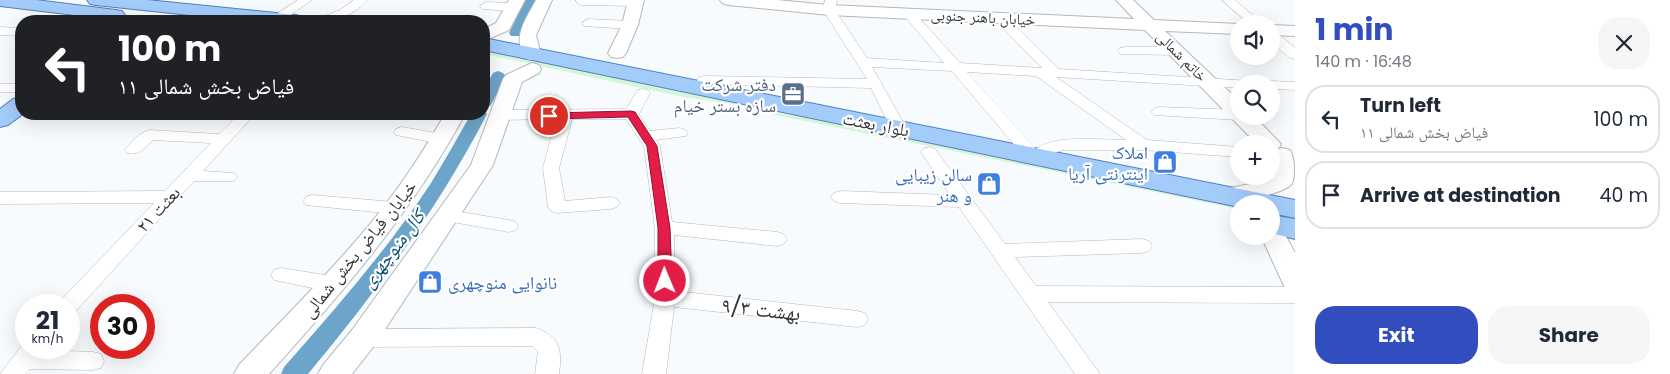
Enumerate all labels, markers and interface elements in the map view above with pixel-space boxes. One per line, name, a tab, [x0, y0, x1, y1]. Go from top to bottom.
street label: خیابان باهنر جنوبی	[930, 4, 1036, 30]
text: 1 min	[1315, 8, 1393, 51]
map controls	[1230, 15, 1280, 245]
button: sound	[1230, 15, 1280, 65]
button: close	[1598, 17, 1650, 69]
text: 100 m	[118, 24, 221, 73]
street label: خاتم شمالی	[1152, 26, 1212, 86]
icon: left	[35, 35, 100, 100]
text: 140 m · 16:48	[1315, 50, 1412, 73]
text: فیاض بخش شمالی ۱۱	[118, 71, 294, 102]
place label: دفتر شرکت سازه بستر خیام	[674, 72, 776, 118]
button: search	[1230, 75, 1280, 125]
office icon: دفتر شرکت سازه بستر خیام	[780, 81, 806, 107]
text: Turn left	[1360, 92, 1441, 119]
pin	[528, 95, 570, 137]
icon: arrive	[535, 102, 563, 130]
street label: بلوار بعثت	[841, 105, 912, 143]
icon: left	[1317, 105, 1345, 133]
text: 100 m	[1593, 106, 1648, 133]
text: فیاض بخش شمالی ۱۱	[1360, 121, 1488, 144]
button: +	[1230, 135, 1280, 185]
place label: املاک اینترنتی آریا	[1068, 140, 1148, 186]
shop icon: املاک اینترنتی آریا	[1152, 149, 1178, 175]
place label: سالن زیبایی و هنر	[895, 162, 972, 208]
shop icon: سالن زیبایی و هنر	[976, 171, 1002, 197]
street label: خیابان فیاض بخش شمالی	[296, 175, 422, 323]
street label: بعثت ۲۱	[130, 180, 186, 237]
icon: arrive	[1317, 181, 1345, 209]
text: Arrive at destination	[1360, 182, 1561, 209]
text: 40 m	[1599, 182, 1648, 209]
button: −	[1230, 195, 1280, 245]
water label: کال منوچهری	[355, 202, 433, 294]
position arrow	[638, 254, 690, 306]
shop icon: نانوایی منوچهری	[417, 269, 443, 295]
place label: نانوایی منوچهری	[448, 270, 557, 295]
street label: بهشت ۹/۳	[720, 290, 802, 328]
speed limit sign: 30	[90, 294, 155, 359]
text: 21	[36, 303, 59, 338]
button: Exit	[1315, 306, 1478, 364]
button: Share	[1488, 306, 1650, 364]
text: km/h	[32, 330, 63, 347]

